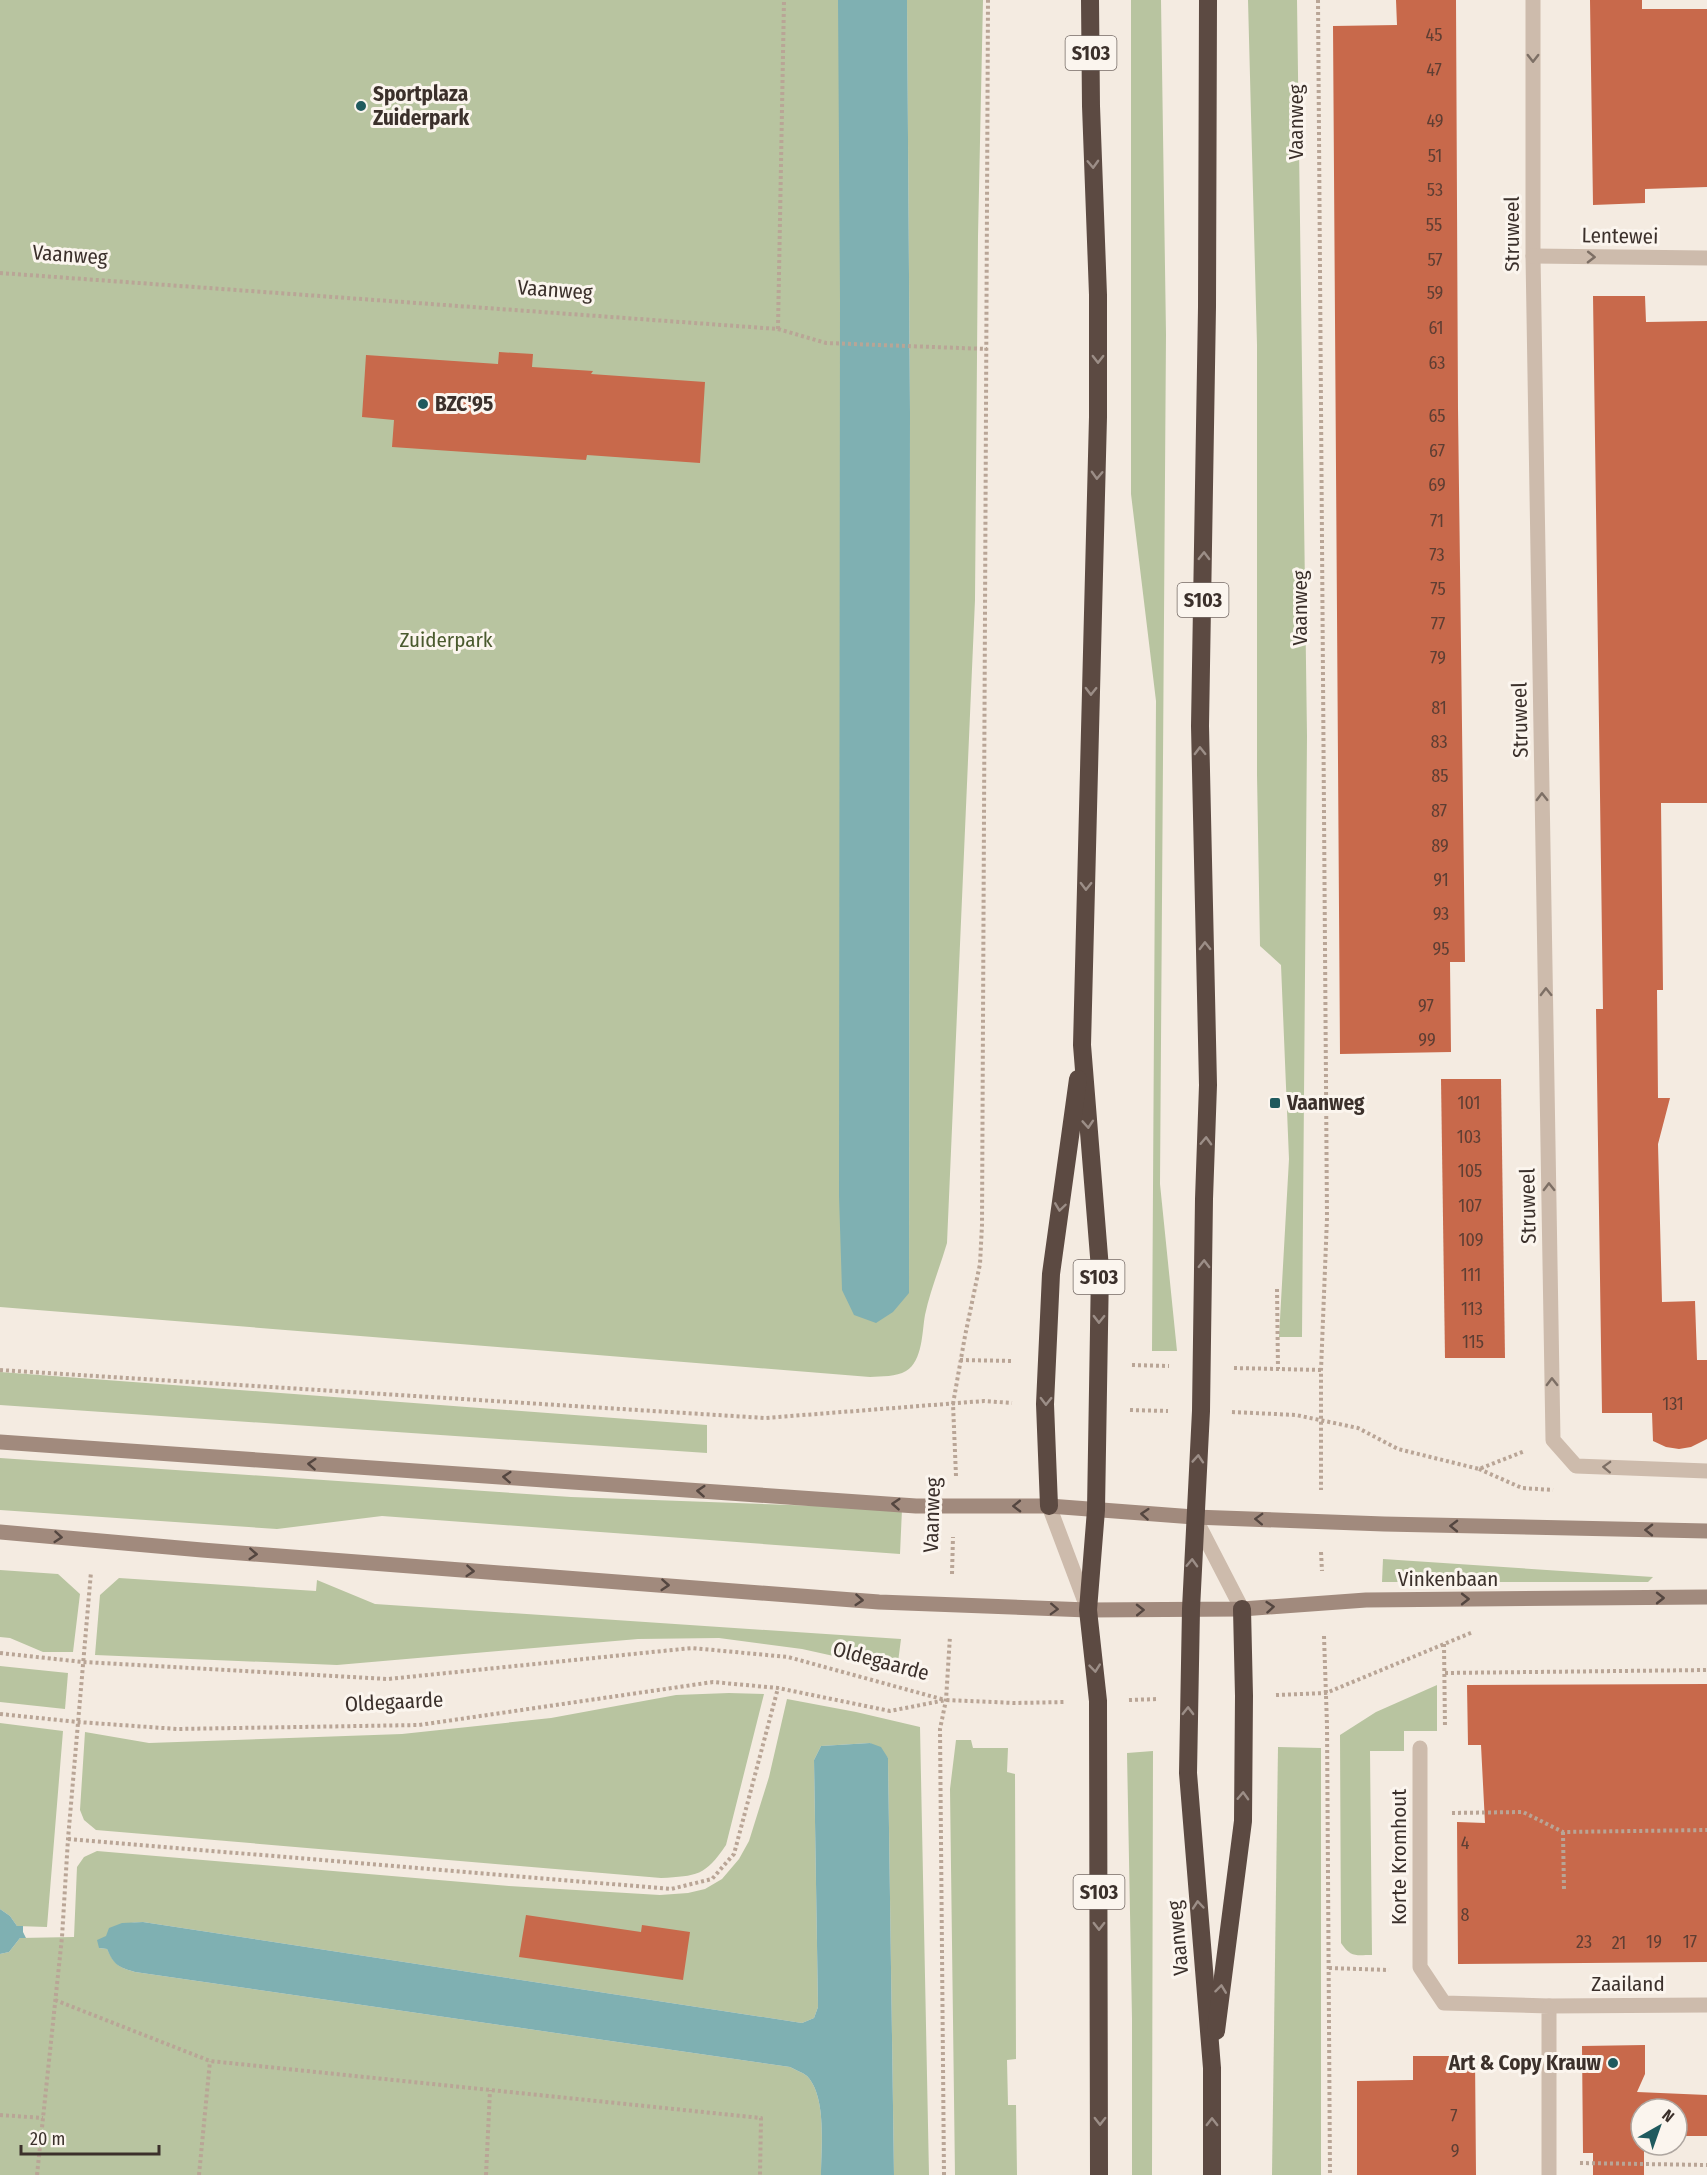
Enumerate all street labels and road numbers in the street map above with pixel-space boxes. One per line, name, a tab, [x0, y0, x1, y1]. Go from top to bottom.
road number: S103	[1066, 36, 1116, 70]
street label: Vaanweg	[1283, 84, 1309, 160]
street label: Struweel	[1499, 196, 1525, 272]
street label: Lentewei	[1581, 222, 1659, 250]
street label: Vaanweg	[31, 239, 109, 271]
street label: Vaanweg	[516, 274, 594, 306]
street label: Vaanweg	[1287, 570, 1313, 646]
road number: S103	[1178, 583, 1228, 617]
street label: Struweel	[1506, 682, 1534, 758]
street label: Struweel	[1514, 1168, 1542, 1244]
road number: S103	[1074, 1260, 1124, 1294]
street label: Vaanweg	[918, 1477, 946, 1553]
street label: Vinkenbaan	[1398, 1566, 1498, 1592]
street label: Oldegaarde	[830, 1636, 932, 1686]
street label: Oldegaarde	[344, 1686, 444, 1718]
street label: Korte Kromhout	[1386, 1789, 1412, 1925]
road number: S103	[1074, 1875, 1124, 1909]
street label: Vaanweg	[1162, 1899, 1194, 1977]
street label: Zaailand	[1591, 1971, 1665, 1997]

